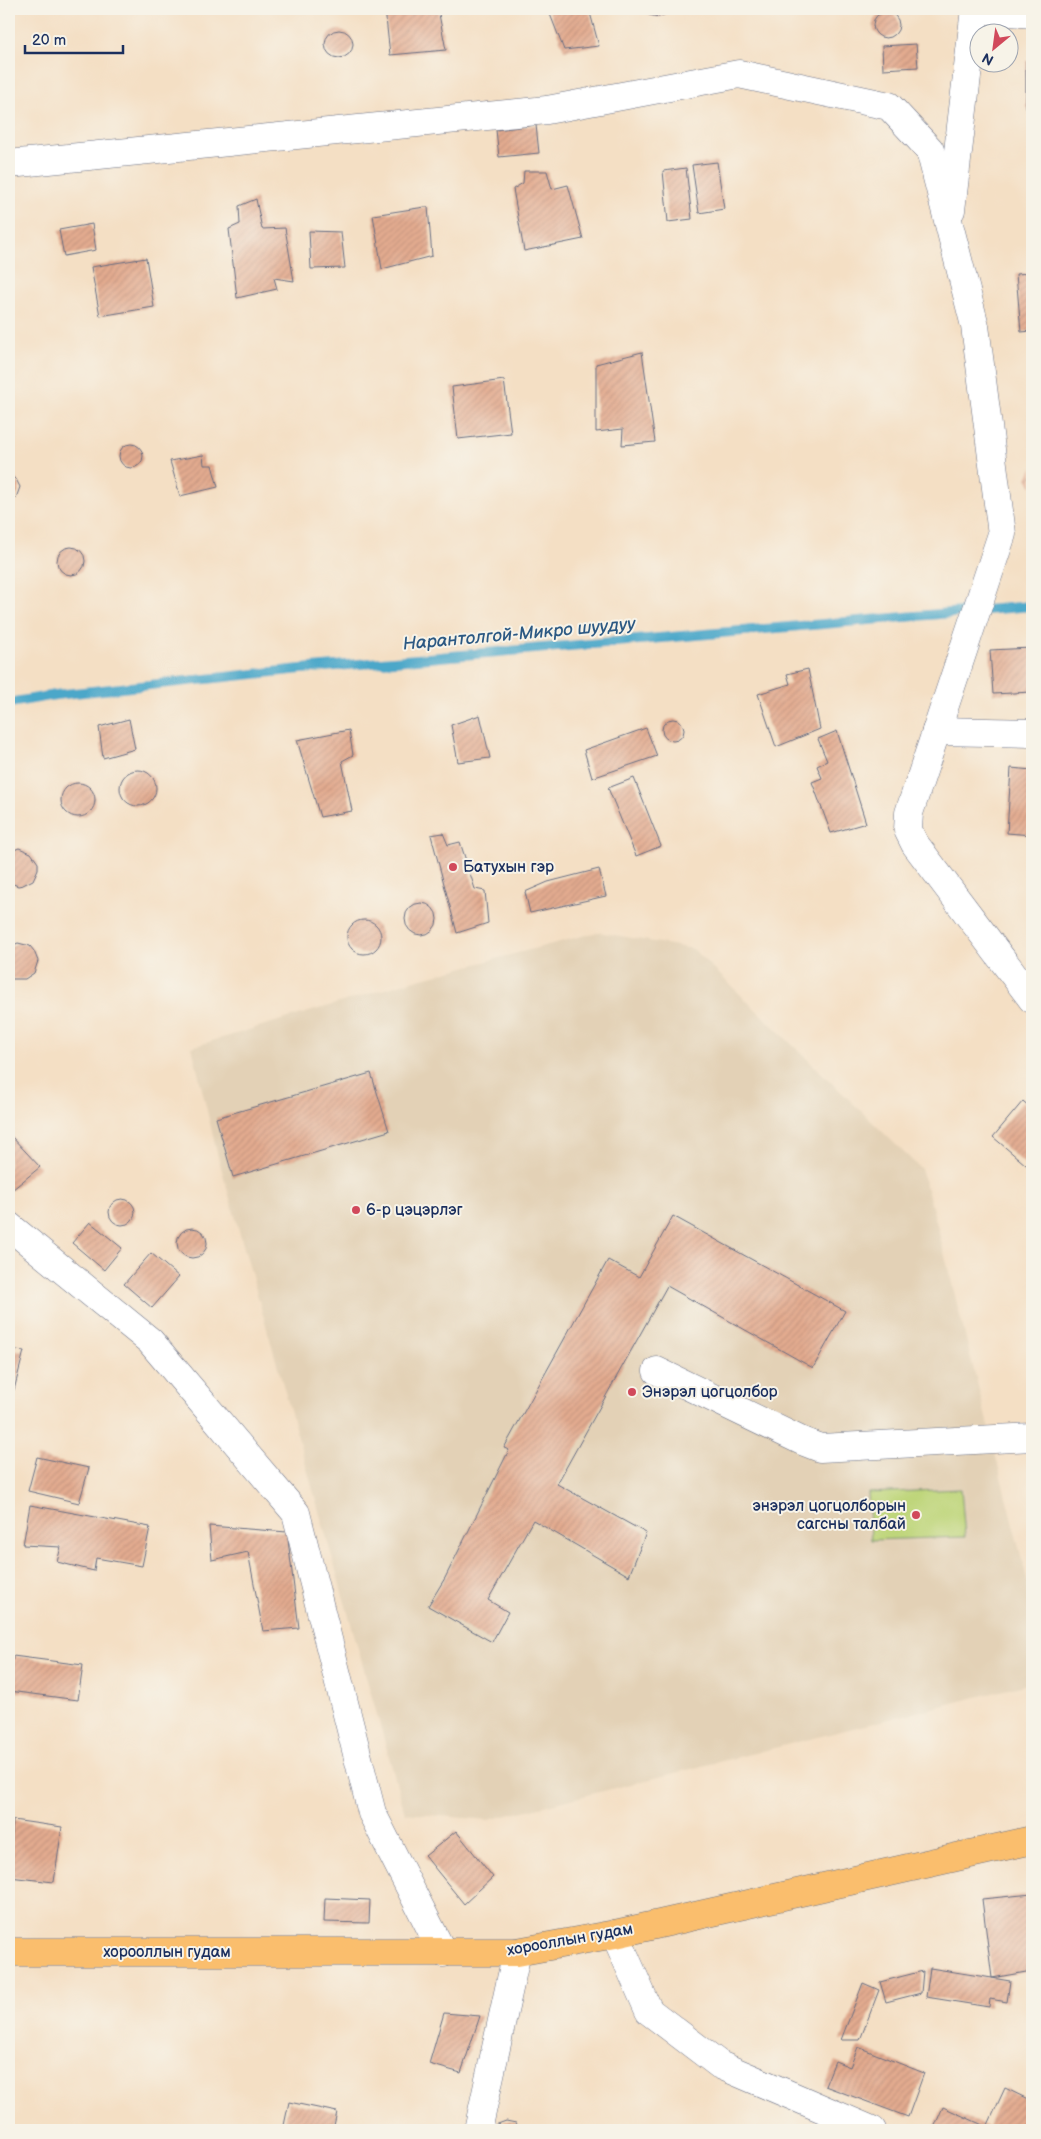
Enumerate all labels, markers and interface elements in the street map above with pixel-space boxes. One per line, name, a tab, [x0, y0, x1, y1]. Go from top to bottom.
scale bar	[25, 22, 122, 54]
north arrow	[968, 22, 1018, 72]
text: 20 m	[32, 31, 66, 50]
text: N	[979, 49, 997, 69]
water label: Нарантолгой-Микро шуудуу	[402, 613, 637, 655]
place label: Батухын гэр	[463, 858, 554, 877]
marker: Батухын гэр	[447, 861, 459, 873]
place label: 6-р цэцэрлэг	[366, 1201, 463, 1220]
marker: 6-р цэцэрлэг	[350, 1204, 362, 1216]
place label: Энэрэл цогцолбор	[642, 1383, 778, 1402]
marker: Энэрэл цогцолбор	[626, 1386, 638, 1398]
place label: энэрэл цогцолборын сагсны талбай	[752, 1497, 906, 1534]
marker: энэрэл цогцолборын сагсны талбай	[910, 1509, 922, 1521]
street label: хорооллын гудам	[506, 1920, 634, 1960]
street label: хорооллын гудам	[103, 1943, 231, 1962]

